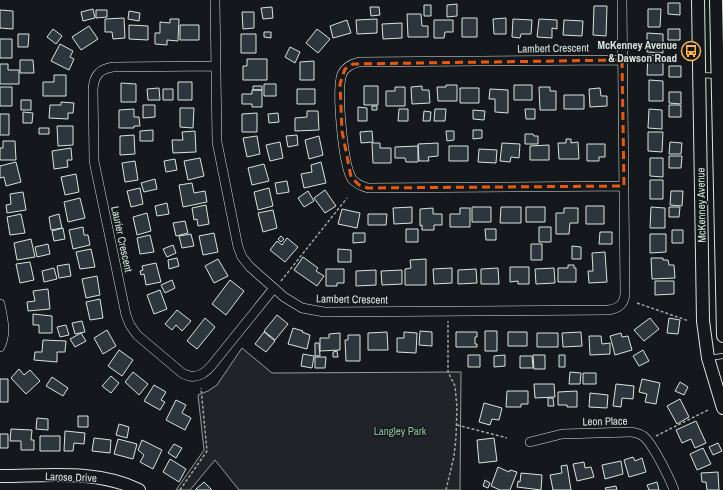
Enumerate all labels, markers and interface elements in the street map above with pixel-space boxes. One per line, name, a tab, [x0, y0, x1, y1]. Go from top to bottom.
place label: McKenney Avenue & Dawson Road	[597, 38, 677, 65]
street label: Lambert Crescent	[517, 40, 589, 56]
bus stop icon: McKenney Avenue & Dawson Road	[680, 40, 702, 62]
street label: McKenney Avenue	[693, 167, 709, 243]
street label: Laurier Crescent	[108, 205, 136, 274]
street label: Lambert Crescent	[316, 291, 388, 307]
street label: Leon Place	[582, 414, 628, 428]
park label: Langley Park	[374, 424, 427, 438]
street label: Larose Drive	[45, 469, 97, 485]

